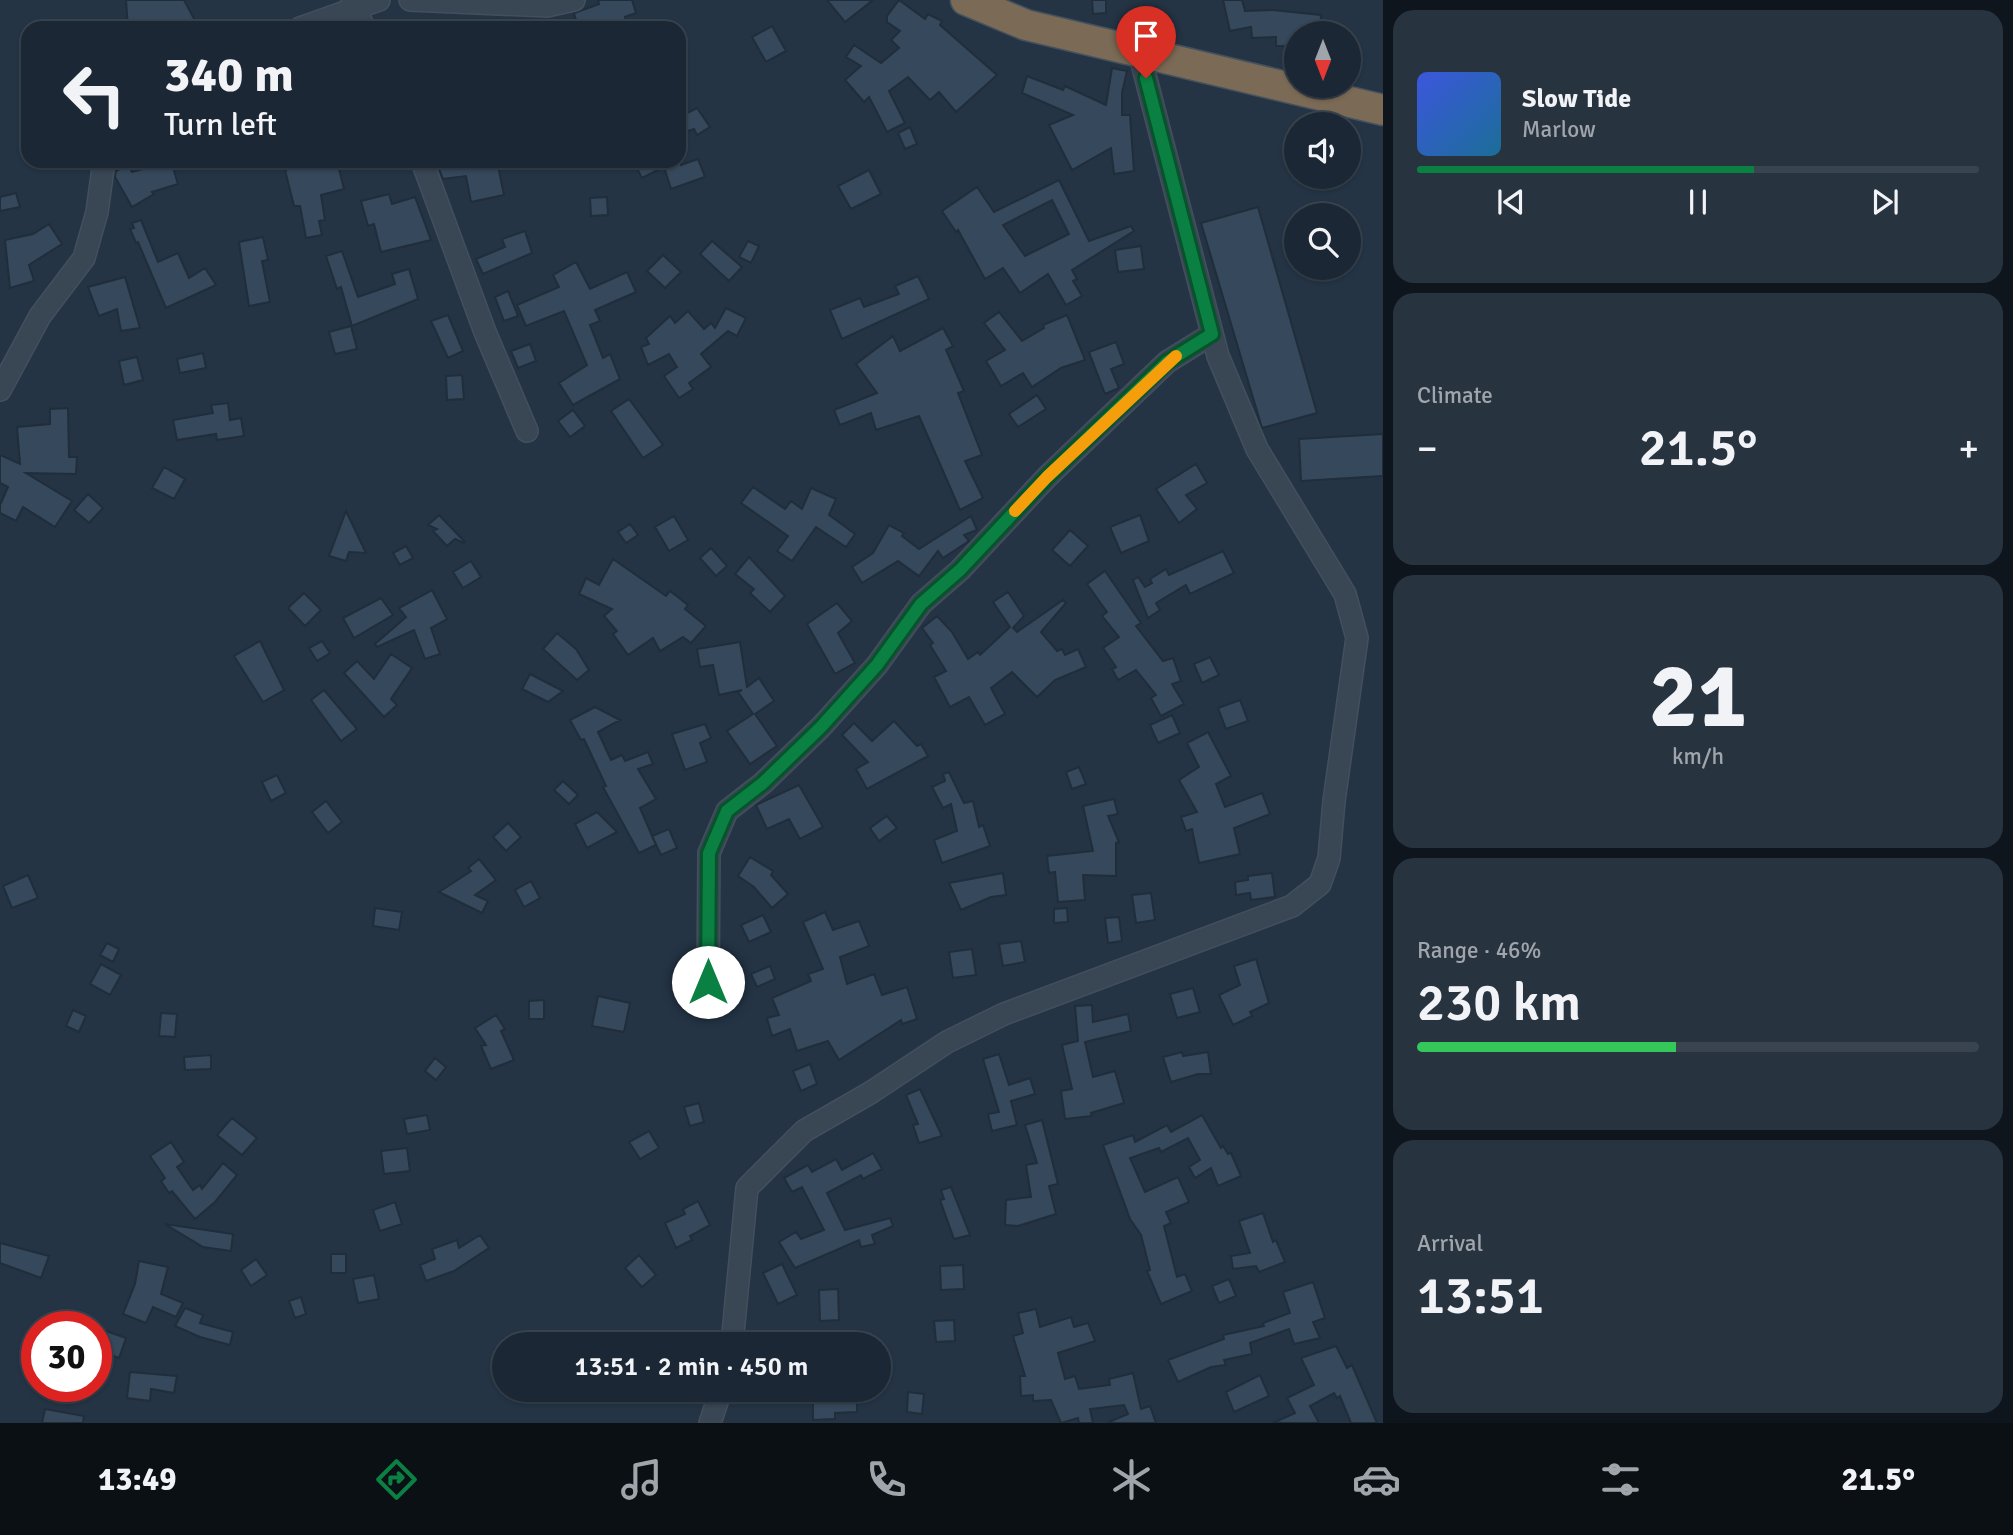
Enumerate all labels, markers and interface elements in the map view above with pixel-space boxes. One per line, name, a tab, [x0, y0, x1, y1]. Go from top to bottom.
pin	[1116, 6, 1176, 78]
icon: arrive	[1127, 17, 1165, 55]
north arrow	[1284, 21, 1362, 98]
map controls	[1284, 21, 1361, 280]
text: 340 m	[164, 45, 294, 105]
icon: left	[49, 49, 140, 140]
text: Slow Tide	[1522, 83, 1631, 115]
text: Turn left	[164, 105, 277, 144]
button: sound	[1284, 112, 1361, 189]
text: Marlow	[1522, 115, 1596, 144]
icon: previous	[1492, 183, 1530, 221]
icon: pause	[1679, 183, 1717, 221]
icon: next	[1866, 183, 1904, 221]
button: search	[1284, 203, 1361, 280]
text: Climate	[1417, 381, 1493, 410]
text: 21.5°	[1639, 416, 1757, 480]
text: −	[1417, 425, 1438, 472]
text: +	[1958, 425, 1979, 472]
text: 21	[1649, 640, 1747, 753]
text: km/h	[1672, 742, 1724, 771]
text: Range · 46%	[1417, 936, 1541, 965]
position arrow	[671, 945, 745, 1019]
text: 230 km	[1417, 971, 1581, 1035]
text: Arrival	[1417, 1229, 1483, 1258]
text: 13:51	[1417, 1264, 1544, 1328]
speed limit sign: 30	[21, 1311, 112, 1402]
text: 13:51 · 2 min · 450 m	[575, 1351, 808, 1383]
icon: directions	[372, 1455, 421, 1504]
icon: music	[617, 1455, 666, 1504]
icon: phone	[862, 1455, 911, 1504]
icon: climate	[1107, 1455, 1156, 1504]
icon: car	[1352, 1455, 1401, 1504]
icon: filters	[1596, 1455, 1645, 1504]
text: 13:49	[98, 1460, 176, 1499]
text: 21.5°	[1841, 1460, 1915, 1499]

